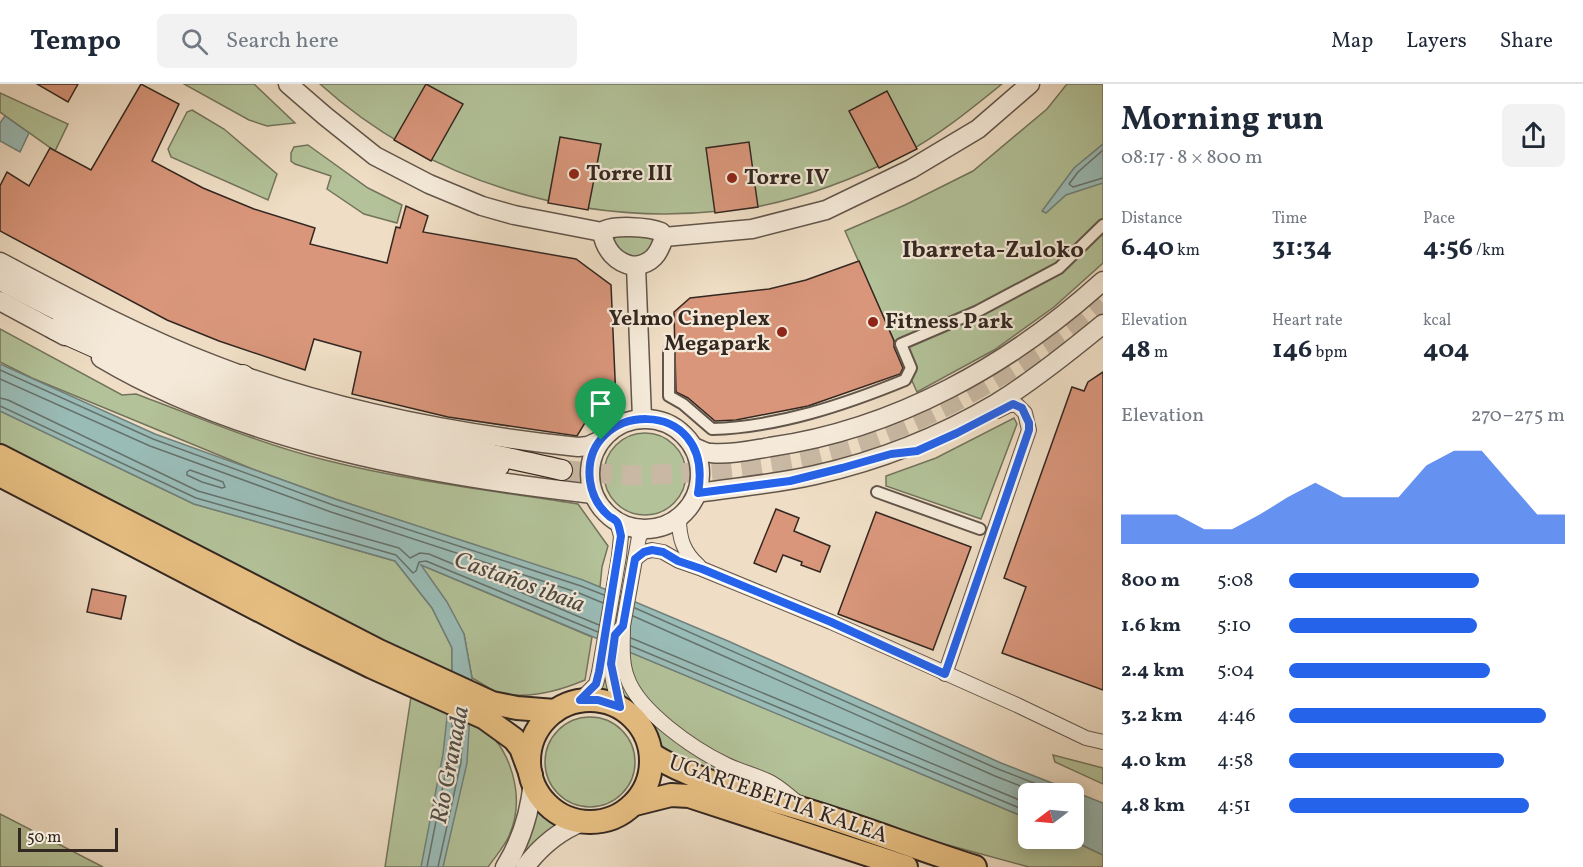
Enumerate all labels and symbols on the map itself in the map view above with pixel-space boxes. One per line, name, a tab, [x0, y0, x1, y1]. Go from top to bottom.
place label: Torre III	[586, 159, 673, 190]
place label: Torre IV	[744, 163, 829, 194]
marker: Torre III	[567, 167, 581, 181]
marker: Torre IV	[725, 171, 739, 185]
district label: Ibarreta-Zuloko	[902, 234, 1084, 268]
place label: Yelmo Cineplex Megapark	[609, 304, 770, 360]
place label: Fitness Park	[885, 307, 1013, 338]
marker: Fitness Park	[866, 315, 880, 329]
marker: Yelmo Cineplex Megapark	[775, 325, 789, 339]
pin	[575, 378, 626, 440]
water label: Castaños ibaia	[449, 544, 589, 622]
water label: Río Granada	[423, 703, 479, 827]
street label: UGARTEBEITIA KALEA	[664, 748, 892, 852]
north arrow	[1018, 783, 1084, 849]
scale bar	[18, 825, 118, 852]

